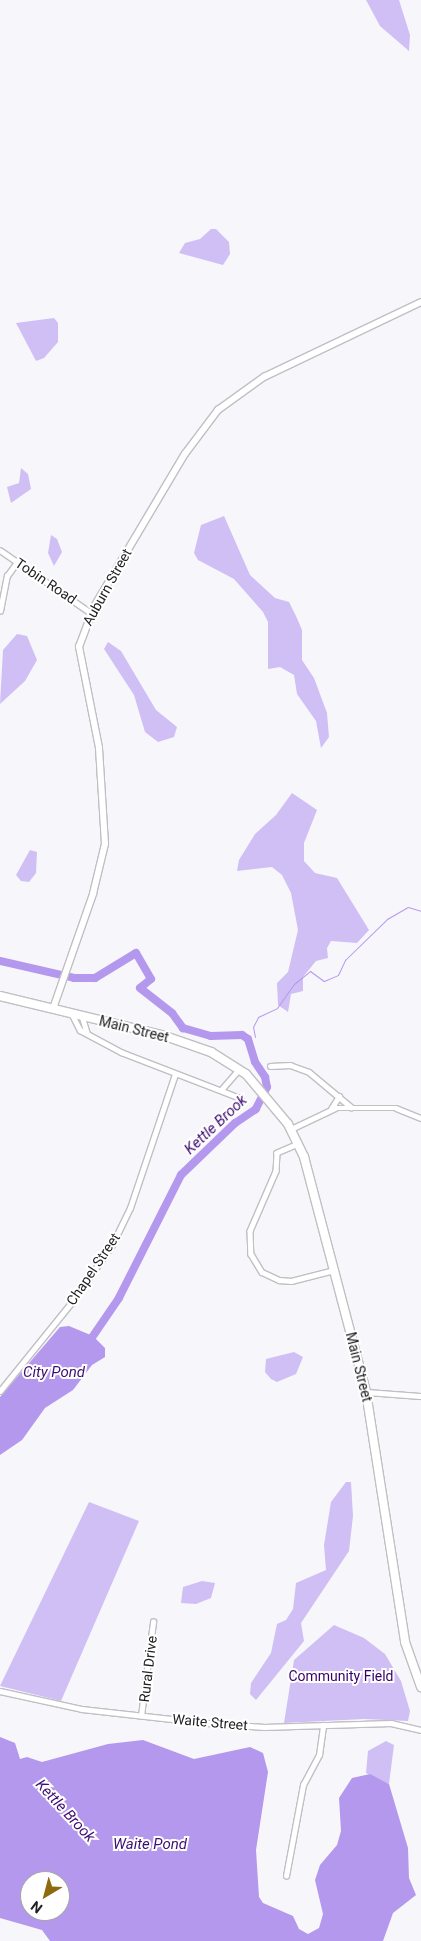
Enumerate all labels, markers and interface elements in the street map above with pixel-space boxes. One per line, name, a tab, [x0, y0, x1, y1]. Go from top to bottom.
street label: Auburn Street	[79, 546, 135, 628]
street label: Tobin Road	[12, 554, 80, 608]
street label: Main Street	[97, 1012, 171, 1046]
water label: Kettle Brook	[181, 1092, 251, 1158]
street label: Chapel Street	[63, 1230, 123, 1308]
street label: Main Street	[342, 1330, 376, 1404]
water label: City Pond	[23, 1364, 85, 1382]
street label: Rural Drive	[136, 1635, 160, 1703]
park label: Community Field	[288, 1668, 394, 1684]
street label: Waite Street	[172, 1710, 248, 1734]
water label: Kettle Brook	[32, 1776, 98, 1846]
water label: Waite Pond	[113, 1836, 187, 1854]
north arrow	[20, 1871, 70, 1921]
text: N	[28, 1898, 45, 1917]

